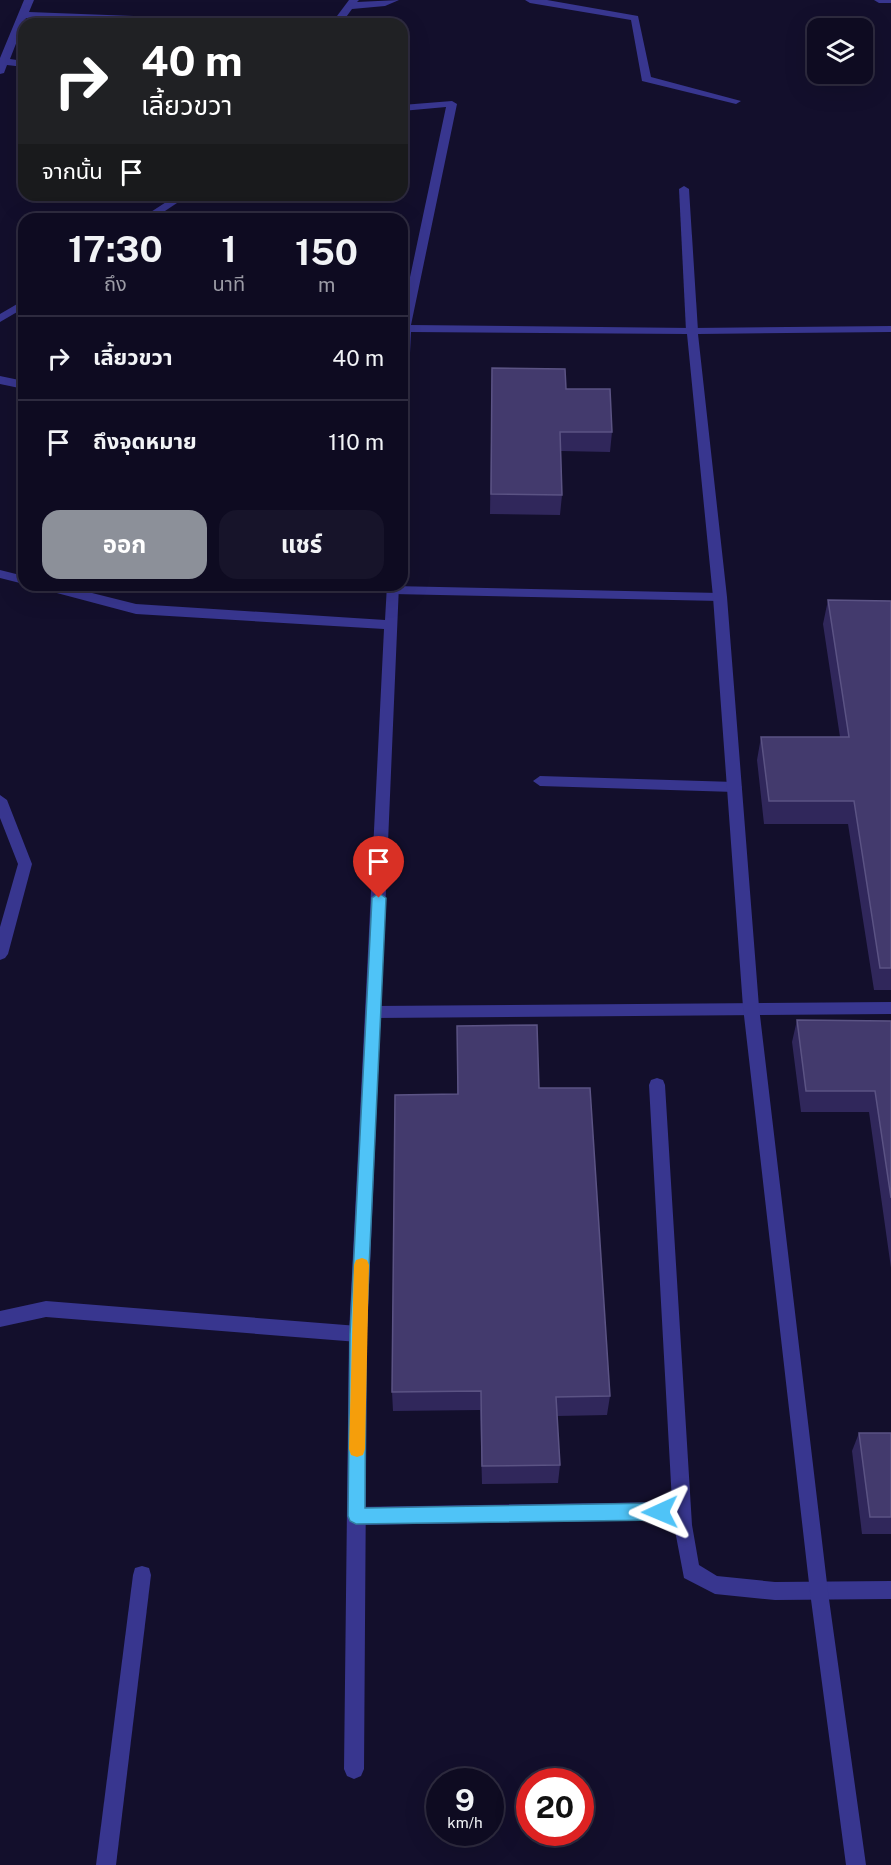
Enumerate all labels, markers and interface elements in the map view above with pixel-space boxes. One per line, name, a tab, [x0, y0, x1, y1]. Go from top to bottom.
map controls	[807, 18, 873, 84]
button: layers	[807, 18, 873, 84]
text: 40 m	[141, 36, 243, 85]
icon: right	[42, 42, 120, 120]
text: เลี้ยวขวา	[141, 89, 232, 121]
icon: arrive	[115, 156, 148, 189]
text: จากนั้น	[42, 158, 103, 184]
text: 17:30	[68, 228, 163, 270]
text: 1	[221, 228, 237, 270]
text: 150	[295, 231, 358, 273]
text: ถึง	[104, 272, 127, 296]
text: นาที	[213, 272, 245, 296]
text: m	[318, 273, 335, 297]
icon: right	[42, 342, 75, 375]
text: เลี้ยวขวา	[93, 344, 173, 370]
text: 40 m	[332, 345, 384, 371]
icon: arrive	[42, 426, 75, 459]
text: ถึงจุดหมาย	[93, 428, 197, 454]
text: 110 m	[328, 429, 384, 455]
button: ออก	[42, 510, 207, 579]
button: แชร์	[219, 510, 384, 579]
pin	[353, 836, 404, 898]
icon: arrive	[362, 845, 395, 878]
position arrow	[628, 1480, 692, 1544]
speed limit sign: 20	[516, 1768, 594, 1846]
text: 9	[455, 1782, 475, 1818]
text: km/h	[447, 1814, 483, 1831]

